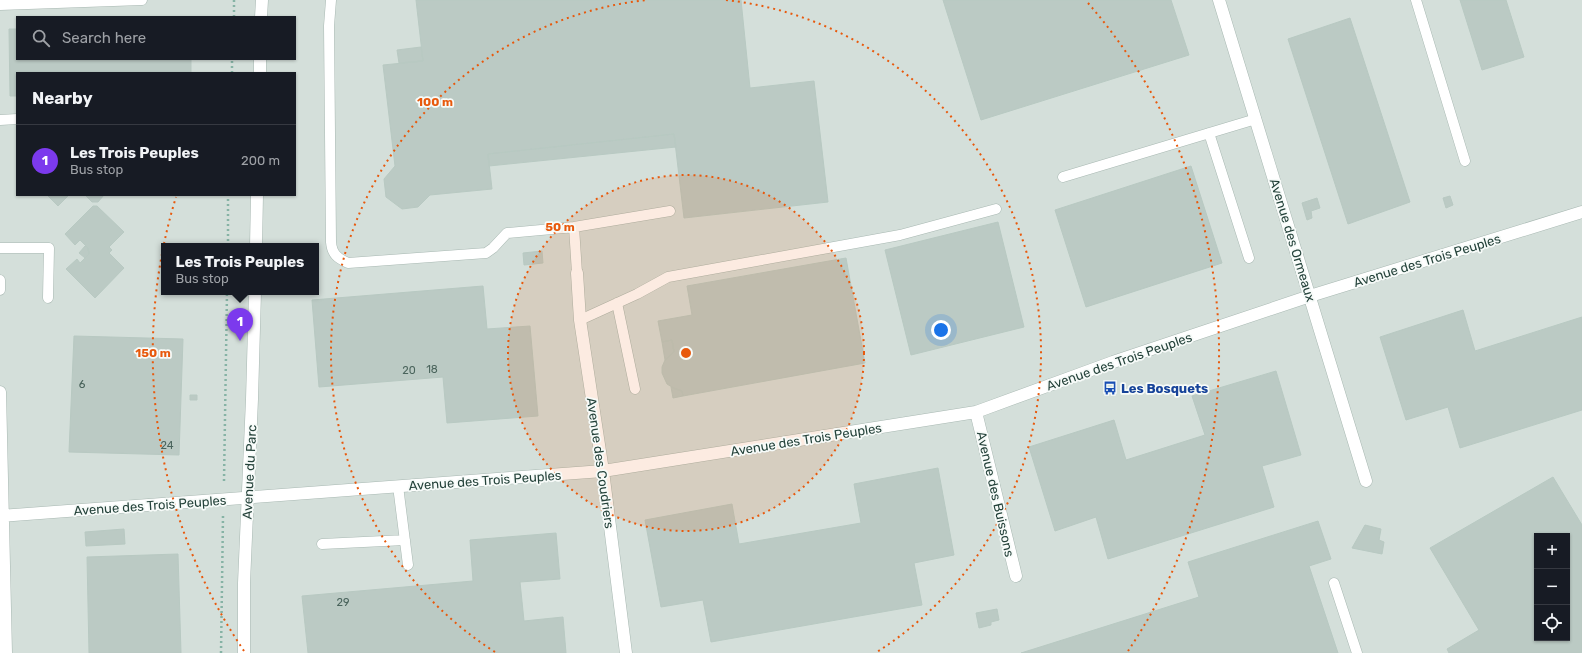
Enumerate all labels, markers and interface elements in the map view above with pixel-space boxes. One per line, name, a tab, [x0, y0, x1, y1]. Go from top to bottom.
search box	[16, 16, 296, 60]
icon: search	[30, 27, 52, 49]
text: Search here	[62, 29, 146, 47]
text: Nearby	[32, 88, 93, 108]
text: 100 m	[417, 95, 453, 109]
text: Les Trois Peuples	[70, 144, 199, 162]
text: 1	[42, 153, 48, 168]
text: 200 m	[241, 153, 280, 168]
text: Bus stop	[70, 162, 123, 177]
street label: Avenue des Ormeaux	[1267, 177, 1318, 304]
text: 50 m	[545, 220, 575, 234]
street label: Avenue des Trois Peuples	[1352, 231, 1503, 290]
popup	[161, 243, 319, 295]
text: Les Trois Peuples	[176, 253, 304, 271]
text: Bus stop	[176, 271, 229, 286]
pin: 1	[227, 308, 253, 341]
your location	[931, 320, 951, 340]
street label: Avenue des Trois Peuples	[1044, 329, 1194, 393]
text: 150 m	[135, 346, 171, 360]
centre of rings	[679, 346, 693, 360]
house number: 18	[426, 363, 438, 376]
house number: 20	[402, 364, 416, 377]
house number: 6	[79, 378, 86, 391]
bus stop icon: Les Bosquets	[1102, 380, 1118, 396]
place label: Les Bosquets	[1121, 381, 1208, 396]
street label: Avenue des Coudriers	[584, 397, 617, 530]
street label: Avenue des Trois Peuples	[729, 420, 883, 459]
street label: Avenue du Parc	[240, 424, 259, 520]
street label: Avenue des Buissons	[974, 430, 1017, 559]
house number: 24	[160, 439, 174, 452]
street label: Avenue des Trois Peuples	[408, 468, 562, 493]
street label: Avenue des Trois Peuples	[73, 493, 227, 518]
map controls	[1534, 533, 1570, 641]
button: +	[1534, 533, 1570, 569]
button: −	[1534, 569, 1570, 605]
house number: 29	[337, 596, 349, 609]
button: locate	[1534, 605, 1570, 641]

